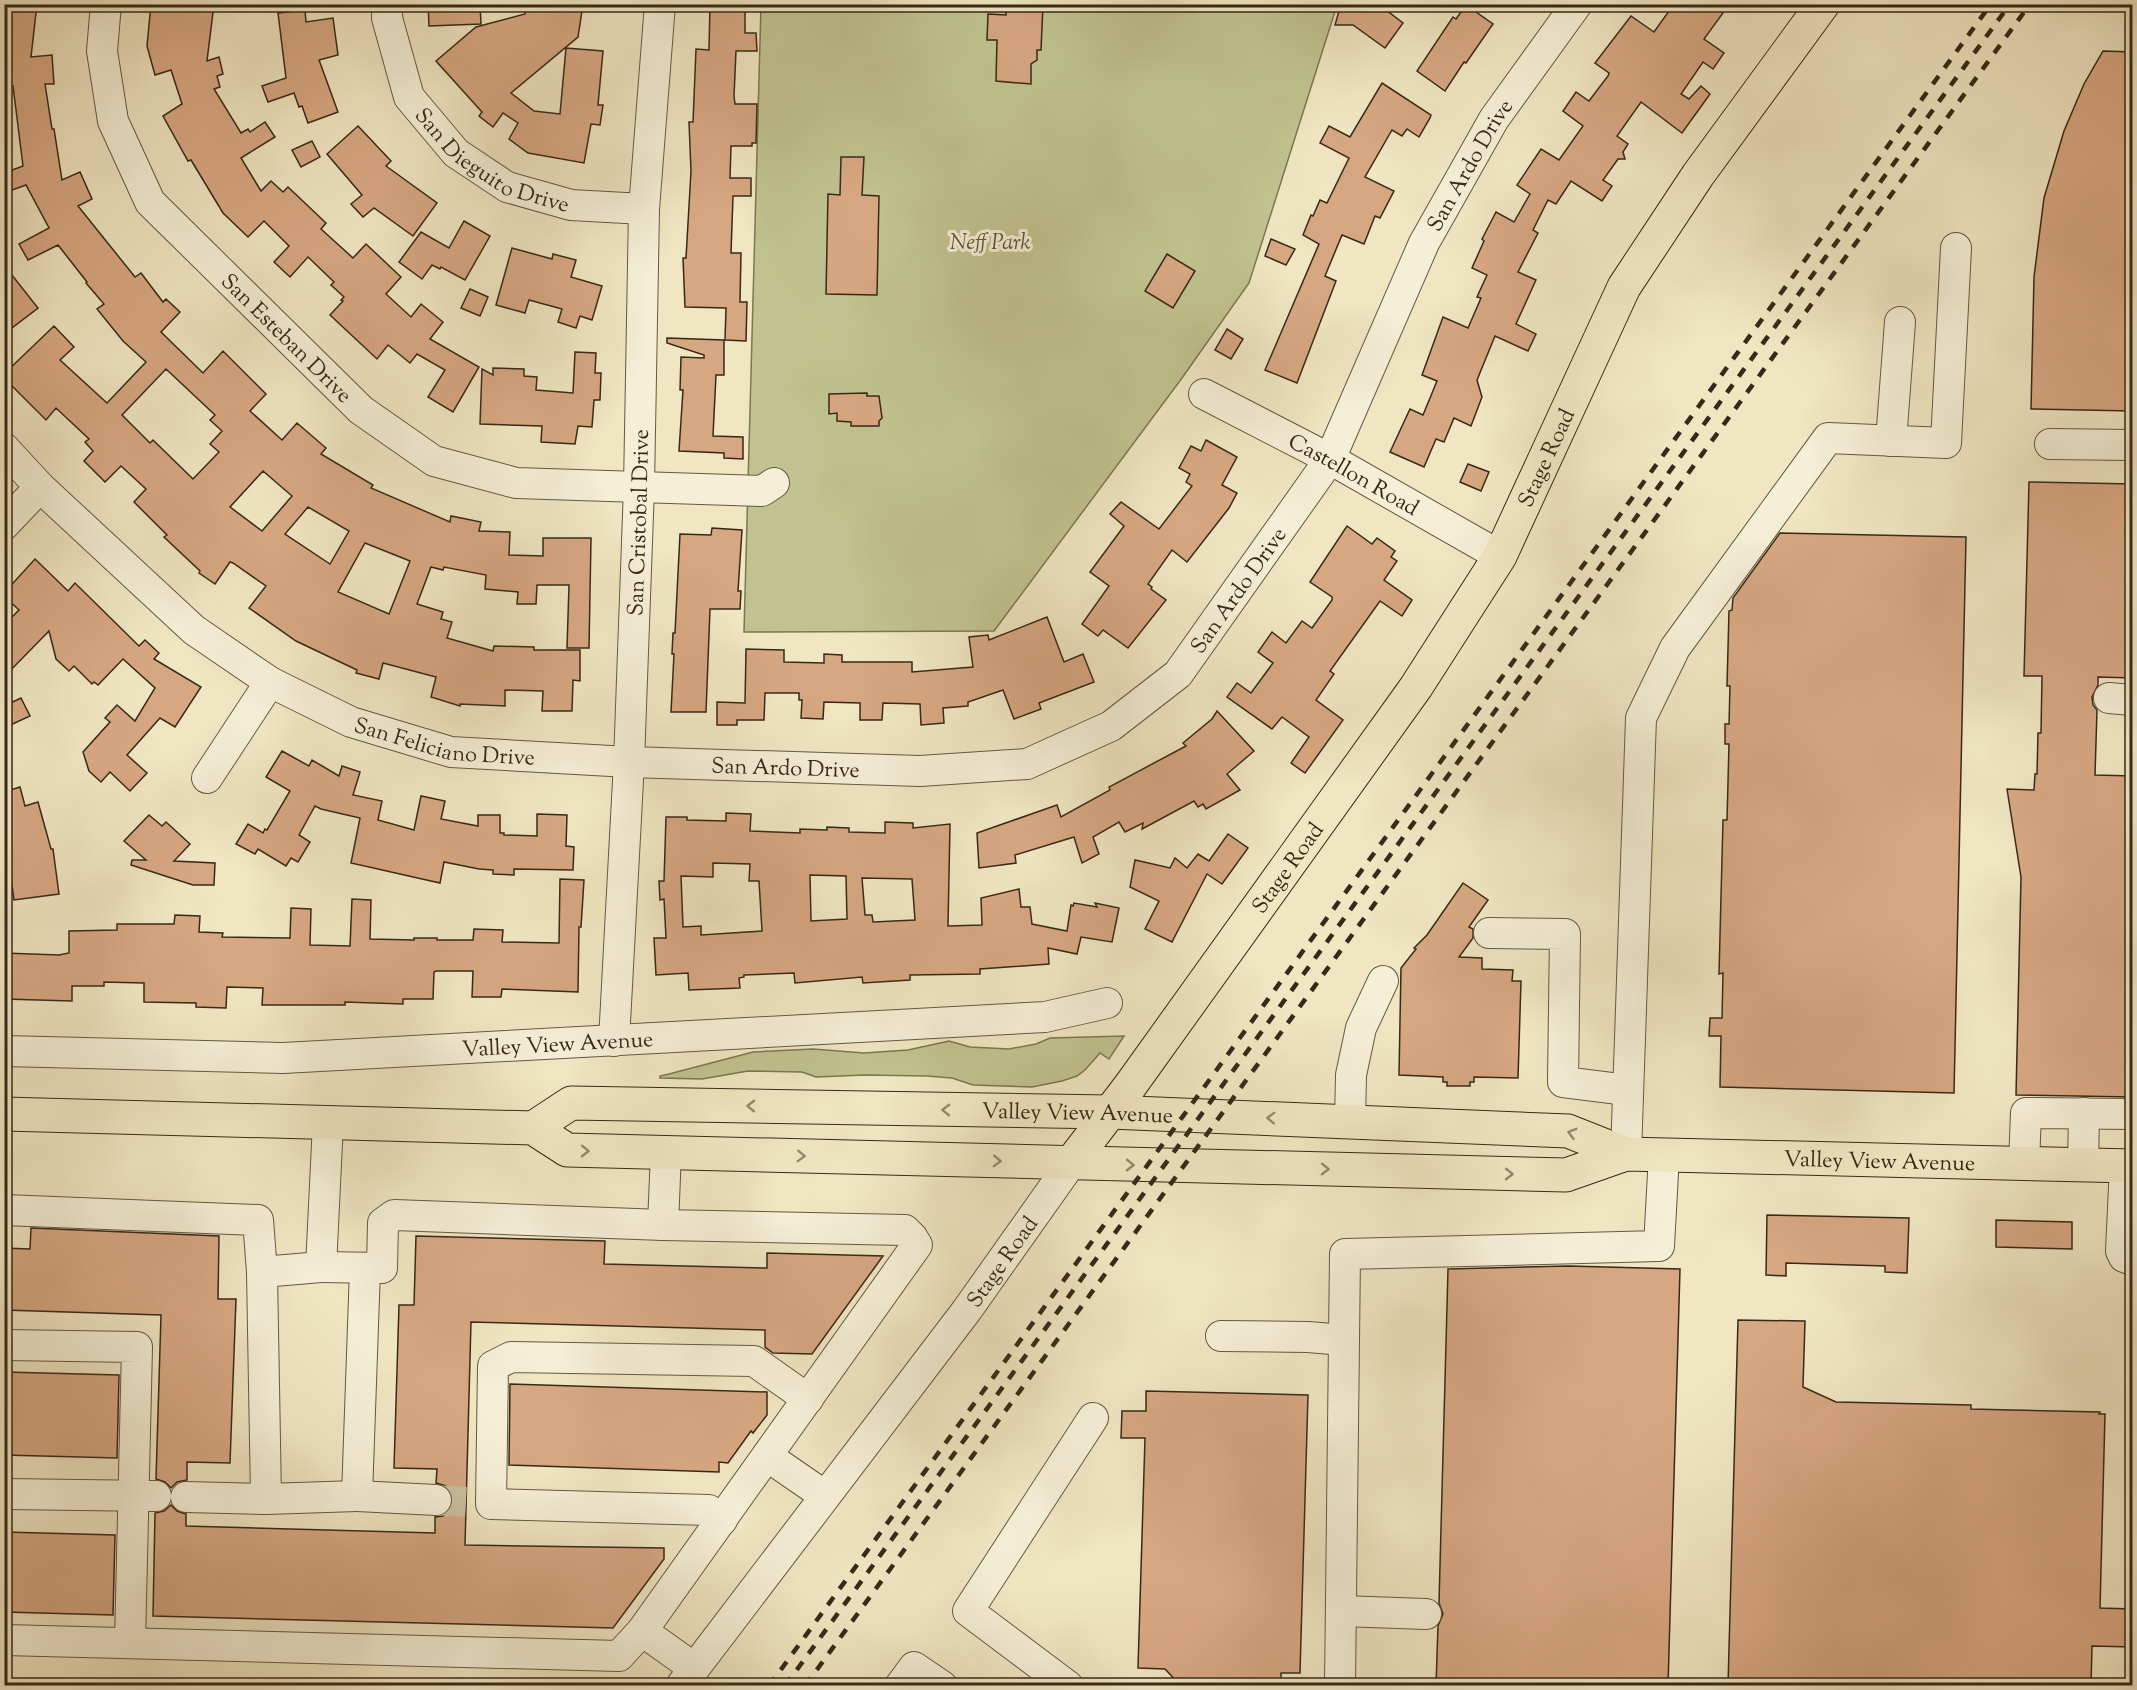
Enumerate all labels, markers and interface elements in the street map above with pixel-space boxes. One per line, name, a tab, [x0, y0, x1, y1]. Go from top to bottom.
street label: San Ardo Drive	[1421, 93, 1522, 238]
street label: San Dieguito Drive	[405, 102, 573, 223]
park label: Neff Park	[950, 228, 1030, 260]
street label: San Esteban Drive	[212, 267, 358, 412]
street label: Stage Road	[1511, 404, 1585, 513]
street label: Castellon Road	[1282, 427, 1424, 525]
street label: San Cristobal Drive	[621, 429, 659, 617]
street label: San Ardo Drive	[1184, 521, 1296, 661]
street label: San Feliciano Drive	[350, 711, 536, 776]
street label: San Ardo Drive	[711, 752, 860, 788]
street label: Stage Road	[1245, 817, 1333, 921]
street label: Valley View Avenue	[461, 1025, 654, 1067]
street label: Valley View Avenue	[981, 1097, 1174, 1134]
one-way arrow	[747, 1100, 756, 1112]
one-way arrow	[942, 1103, 951, 1116]
one-way arrow	[1266, 1112, 1275, 1125]
one-way arrow	[1567, 1128, 1578, 1140]
one-way arrow	[580, 1144, 589, 1157]
street label: Valley View Avenue	[1783, 1145, 1975, 1181]
one-way arrow	[796, 1150, 805, 1162]
one-way arrow	[993, 1155, 1002, 1168]
one-way arrow	[1125, 1158, 1134, 1171]
one-way arrow	[1320, 1163, 1329, 1176]
one-way arrow	[1504, 1168, 1513, 1180]
street label: Stage Road	[960, 1211, 1047, 1315]

